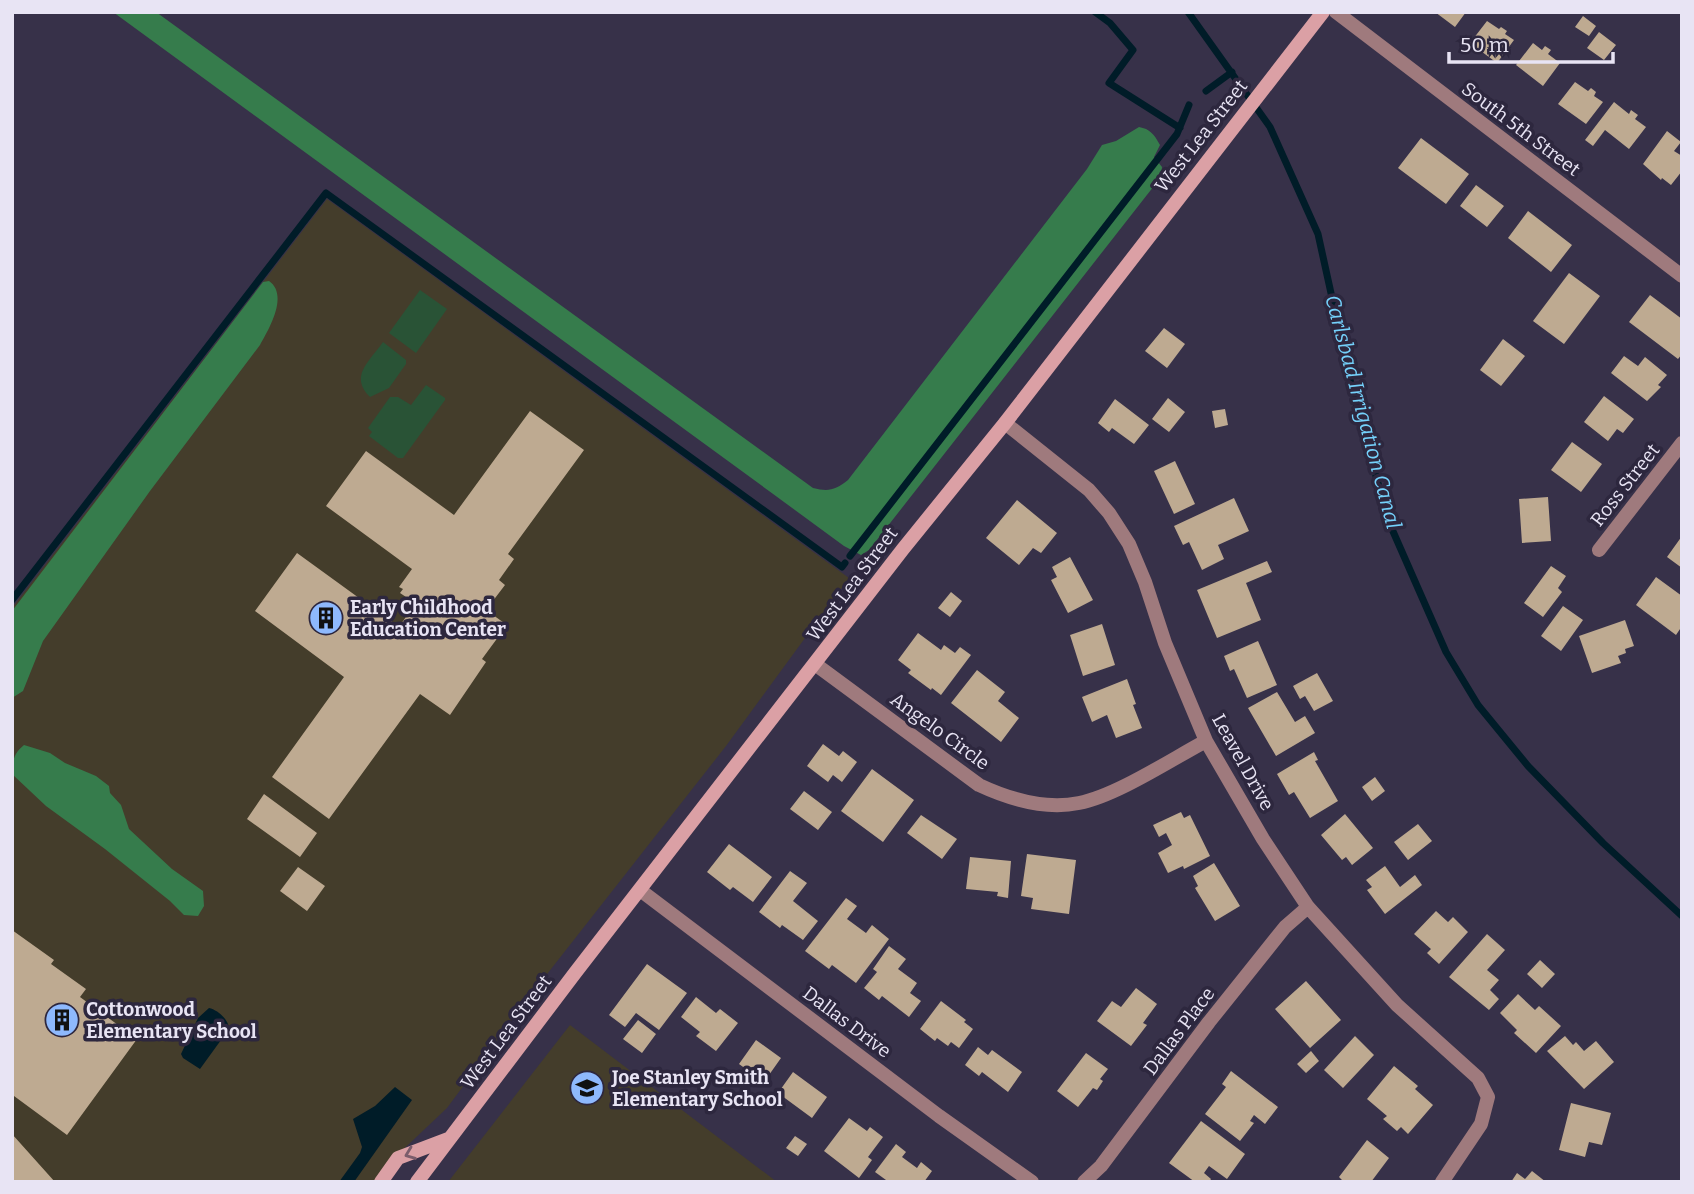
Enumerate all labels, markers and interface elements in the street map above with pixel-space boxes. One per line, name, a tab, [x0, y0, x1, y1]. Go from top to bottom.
scale bar	[1449, 21, 1614, 65]
text: 50 m	[1460, 32, 1509, 58]
street label: West Lea Street	[1150, 75, 1252, 197]
street label: South 5th Street	[1457, 77, 1585, 181]
water label: Carlsbad Irrigation Canal	[1319, 292, 1407, 532]
street label: Ross Street	[1586, 439, 1664, 531]
street label: West Lea Street	[802, 522, 902, 646]
place label: Early Childhood Education Center	[350, 596, 506, 641]
building icon: Early Childhood Education Center	[307, 599, 345, 637]
street label: Angelo Circle	[886, 687, 994, 775]
street label: Leavel Drive	[1207, 710, 1279, 814]
street label: West Lea Street	[456, 970, 556, 1094]
street label: Dallas Drive	[798, 981, 896, 1063]
street label: Dallas Place	[1138, 983, 1220, 1079]
place label: Cottonwood Elementary School	[86, 998, 257, 1043]
building icon: Cottonwood Elementary School	[43, 1001, 81, 1039]
place label: Joe Stanley Smith Elementary School	[611, 1066, 783, 1111]
school or university icon: Joe Stanley Smith Elementary School	[568, 1069, 606, 1107]
one-way arrow	[405, 1145, 417, 1159]

